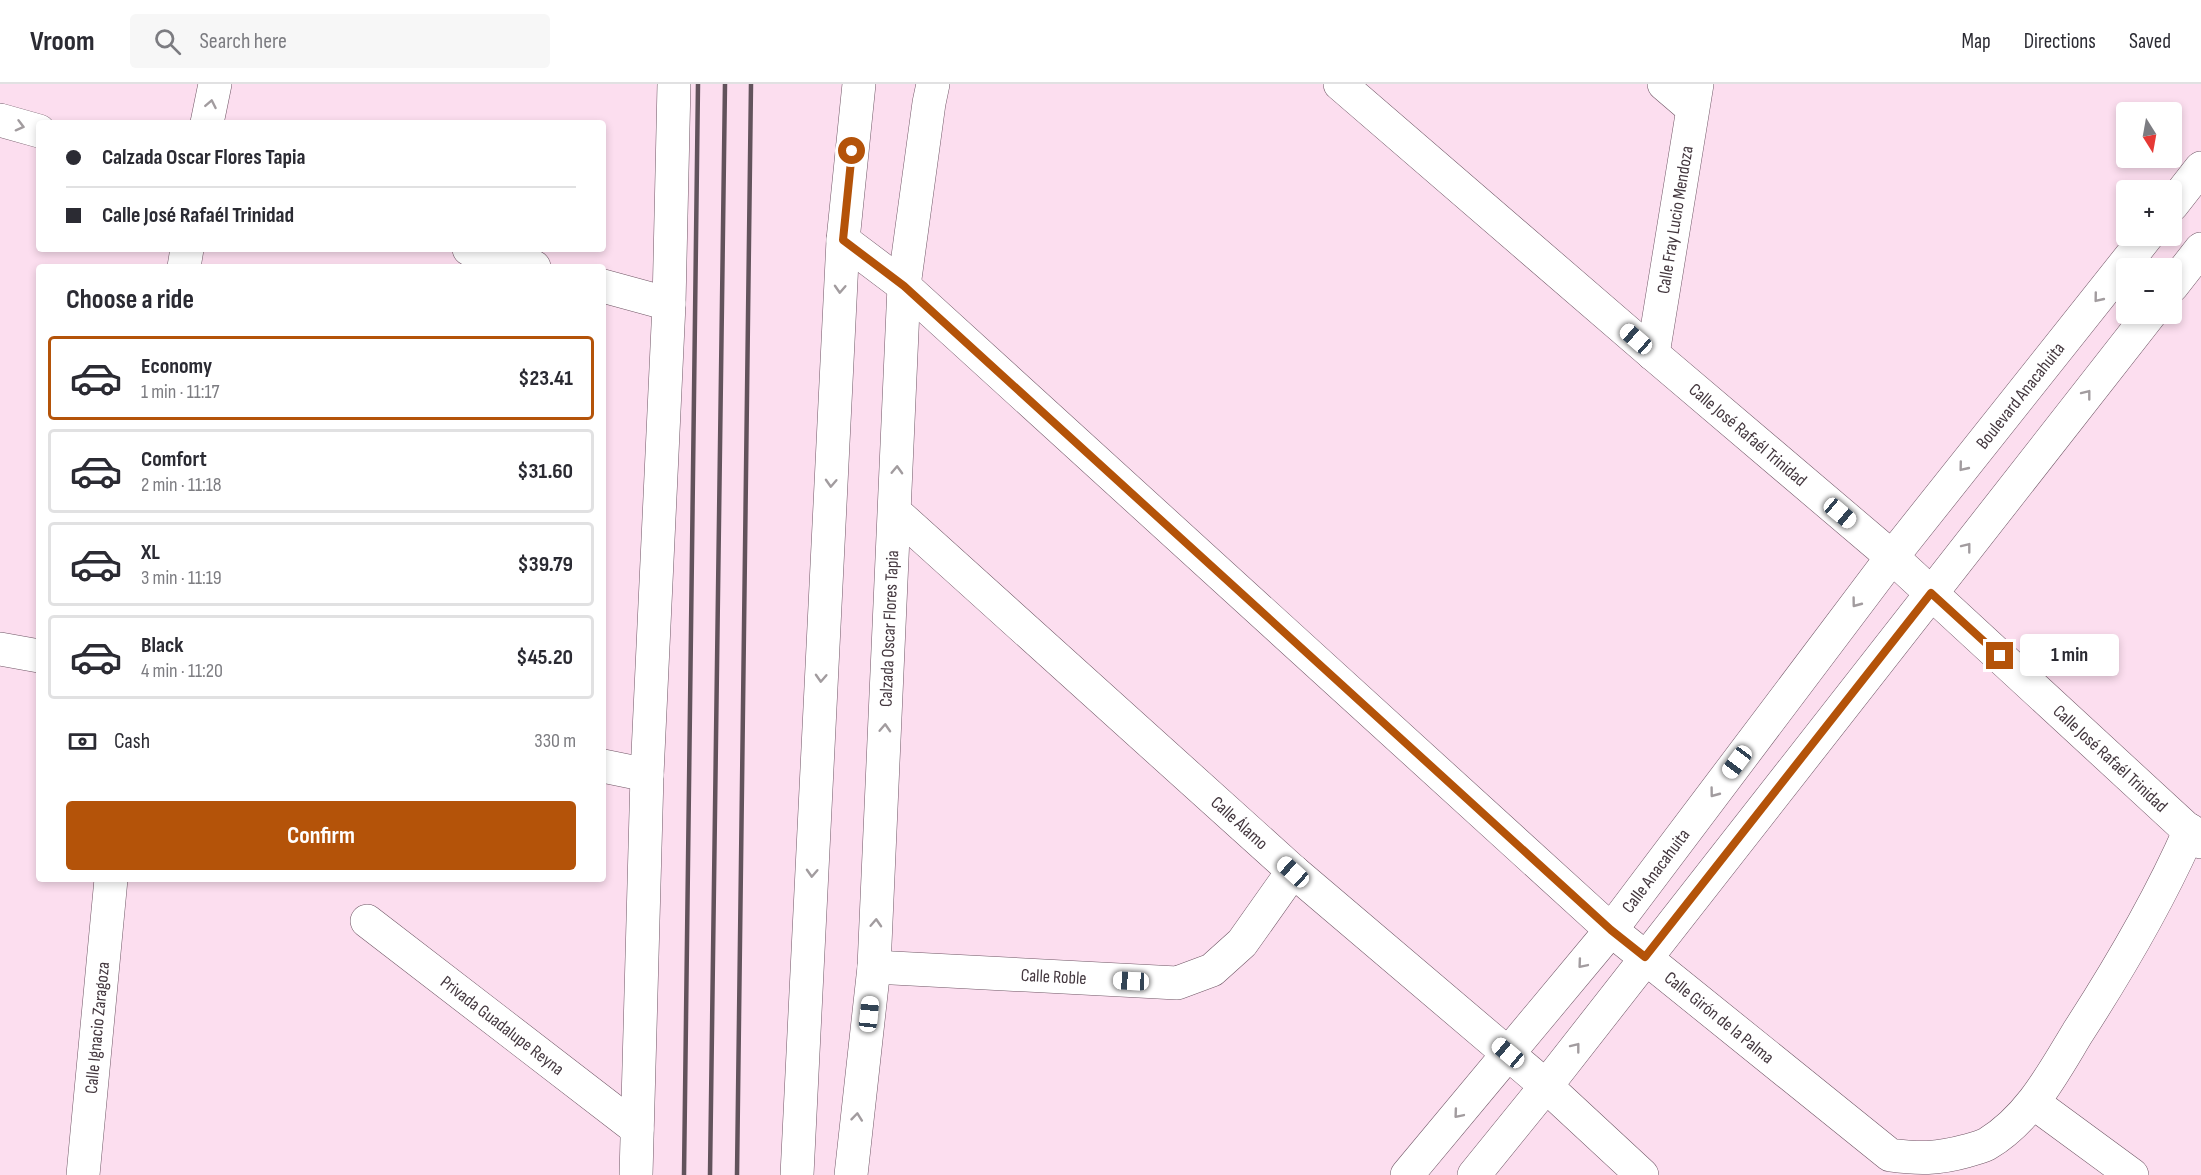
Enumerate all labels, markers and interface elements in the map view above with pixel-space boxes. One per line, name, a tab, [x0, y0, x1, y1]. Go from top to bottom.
search box	[130, 14, 550, 68]
text: Vroom	[30, 25, 94, 58]
icon: search	[151, 25, 184, 58]
text: Search here	[199, 28, 287, 55]
text: Map	[1961, 29, 1991, 54]
text: Directions	[2024, 29, 2096, 54]
text: Saved	[2129, 29, 2171, 54]
one-way arrow	[204, 99, 217, 109]
north arrow	[2116, 102, 2182, 168]
map controls	[2116, 102, 2182, 324]
one-way arrow	[14, 118, 24, 131]
route start	[838, 137, 865, 164]
text: Calzada Oscar Flores Tapia	[102, 144, 305, 171]
street label: Calle Fray Lucio Mendoza	[1652, 144, 1697, 295]
button: +	[2116, 180, 2182, 246]
text: Calle José Rafaél Trinidad	[102, 202, 294, 229]
button: −	[2116, 258, 2182, 324]
text: Choose a ride	[66, 284, 194, 316]
one-way arrow	[834, 284, 847, 293]
one-way arrow	[2094, 291, 2105, 302]
car	[1617, 320, 1655, 358]
street label: Boulevard Anacahuita	[1972, 338, 2069, 453]
icon: car	[69, 351, 123, 405]
text: Economy	[141, 353, 212, 380]
text: $23.41	[518, 365, 573, 392]
street label: Calle José Rafaél Trinidad	[1685, 379, 1811, 491]
text: 1 min · 11:17	[141, 380, 219, 404]
one-way arrow	[2080, 389, 2091, 400]
icon: car	[69, 444, 123, 498]
text: Comfort	[141, 446, 207, 473]
text: $31.60	[517, 458, 573, 485]
one-way arrow	[1960, 460, 1971, 471]
one-way arrow	[890, 466, 903, 475]
text: 2 min · 11:18	[141, 473, 221, 497]
one-way arrow	[824, 479, 837, 488]
car	[1820, 495, 1860, 531]
icon: car	[69, 537, 123, 591]
text: XL	[141, 539, 160, 566]
one-way arrow	[1960, 543, 1971, 554]
street label: Calzada Oscar Flores Tapia	[875, 550, 903, 707]
text: $39.79	[518, 551, 573, 578]
text: 3 min · 11:19	[141, 566, 222, 590]
one-way arrow	[1853, 597, 1864, 608]
icon: car	[69, 630, 123, 684]
text: Black	[141, 632, 183, 659]
callout: 1 min	[2021, 635, 2120, 677]
route end	[1986, 642, 2013, 669]
text: 1 min	[2051, 643, 2088, 667]
text: $45.20	[516, 644, 573, 671]
text: 4 min · 11:20	[141, 659, 223, 683]
one-way arrow	[815, 674, 828, 683]
street label: Calle José Rafaél Trinidad	[2049, 701, 2172, 816]
one-way arrow	[878, 723, 891, 732]
icon: cash	[66, 725, 99, 758]
text: Cash	[114, 728, 150, 755]
text: 330 m	[534, 729, 576, 753]
car	[1719, 742, 1755, 782]
one-way arrow	[1710, 786, 1721, 797]
street label: Calle Álamo	[1207, 792, 1272, 854]
button: Confirm	[66, 801, 576, 870]
street label: Calle Anacahuita	[1617, 825, 1694, 917]
car	[1274, 853, 1312, 891]
one-way arrow	[805, 868, 818, 877]
one-way arrow	[869, 918, 882, 927]
one-way arrow	[1579, 957, 1590, 968]
street label: Calle Ignacio Zaragoza	[80, 961, 114, 1095]
street label: Calle Roble	[1020, 964, 1087, 989]
street label: Calle Girón de la Palma	[1660, 967, 1778, 1068]
street label: Privada Guadalupe Reyna	[436, 971, 568, 1080]
car	[1113, 971, 1149, 991]
car	[858, 995, 880, 1033]
car	[1488, 1035, 1528, 1071]
one-way arrow	[1569, 1043, 1580, 1054]
one-way arrow	[1454, 1107, 1465, 1118]
one-way arrow	[851, 1112, 863, 1121]

